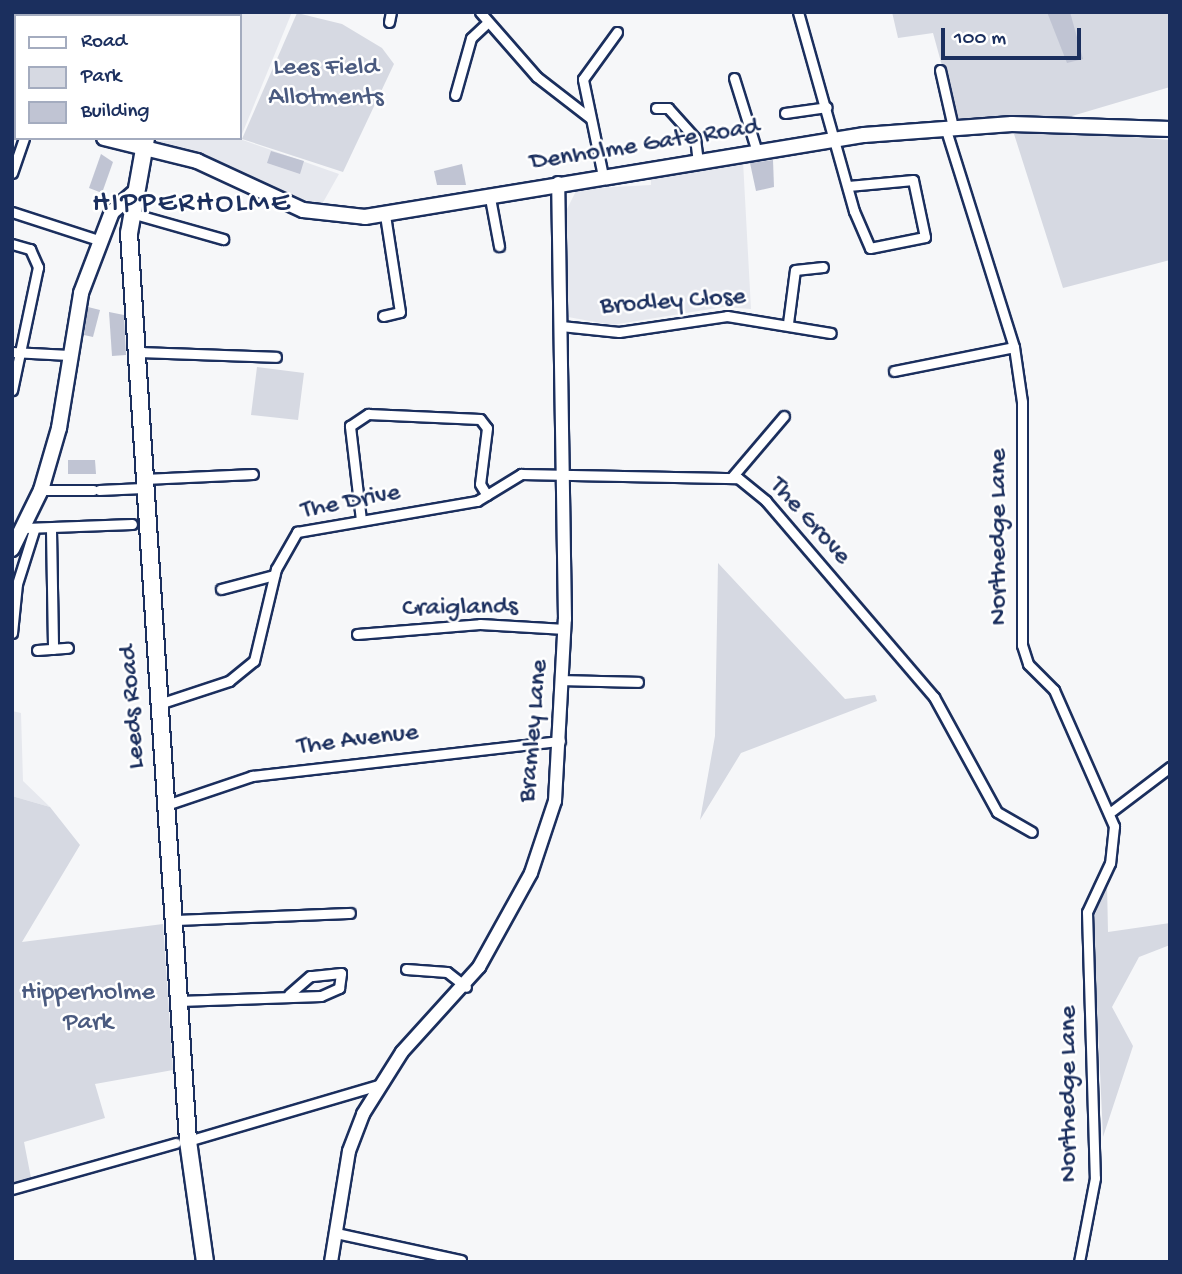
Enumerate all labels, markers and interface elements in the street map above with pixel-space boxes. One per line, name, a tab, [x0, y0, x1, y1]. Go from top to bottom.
legend	[14, 14, 242, 140]
scale bar	[944, 14, 1084, 58]
text: 100 m	[954, 27, 1006, 52]
text: Road	[81, 30, 127, 55]
park label: Lees Field Allotments	[268, 53, 384, 114]
text: Park	[81, 65, 121, 90]
text: Building	[81, 100, 150, 125]
street label: Denholme Gate Road	[528, 112, 762, 180]
district label: HIPPERHOLME	[94, 187, 290, 223]
street label: Brodley Close	[599, 282, 747, 324]
street label: Northedge Lane	[984, 449, 1016, 625]
street label: The Grove	[761, 472, 857, 572]
street label: The Drive	[299, 478, 403, 528]
street label: Craiglands	[402, 592, 518, 626]
street label: Leeds Road	[114, 644, 154, 770]
street label: Bramley Lane	[513, 658, 557, 804]
street label: The Avenue	[296, 718, 420, 764]
park label: Hipperholme Park	[21, 978, 155, 1040]
street label: Northedge Lane	[1054, 1006, 1086, 1182]

